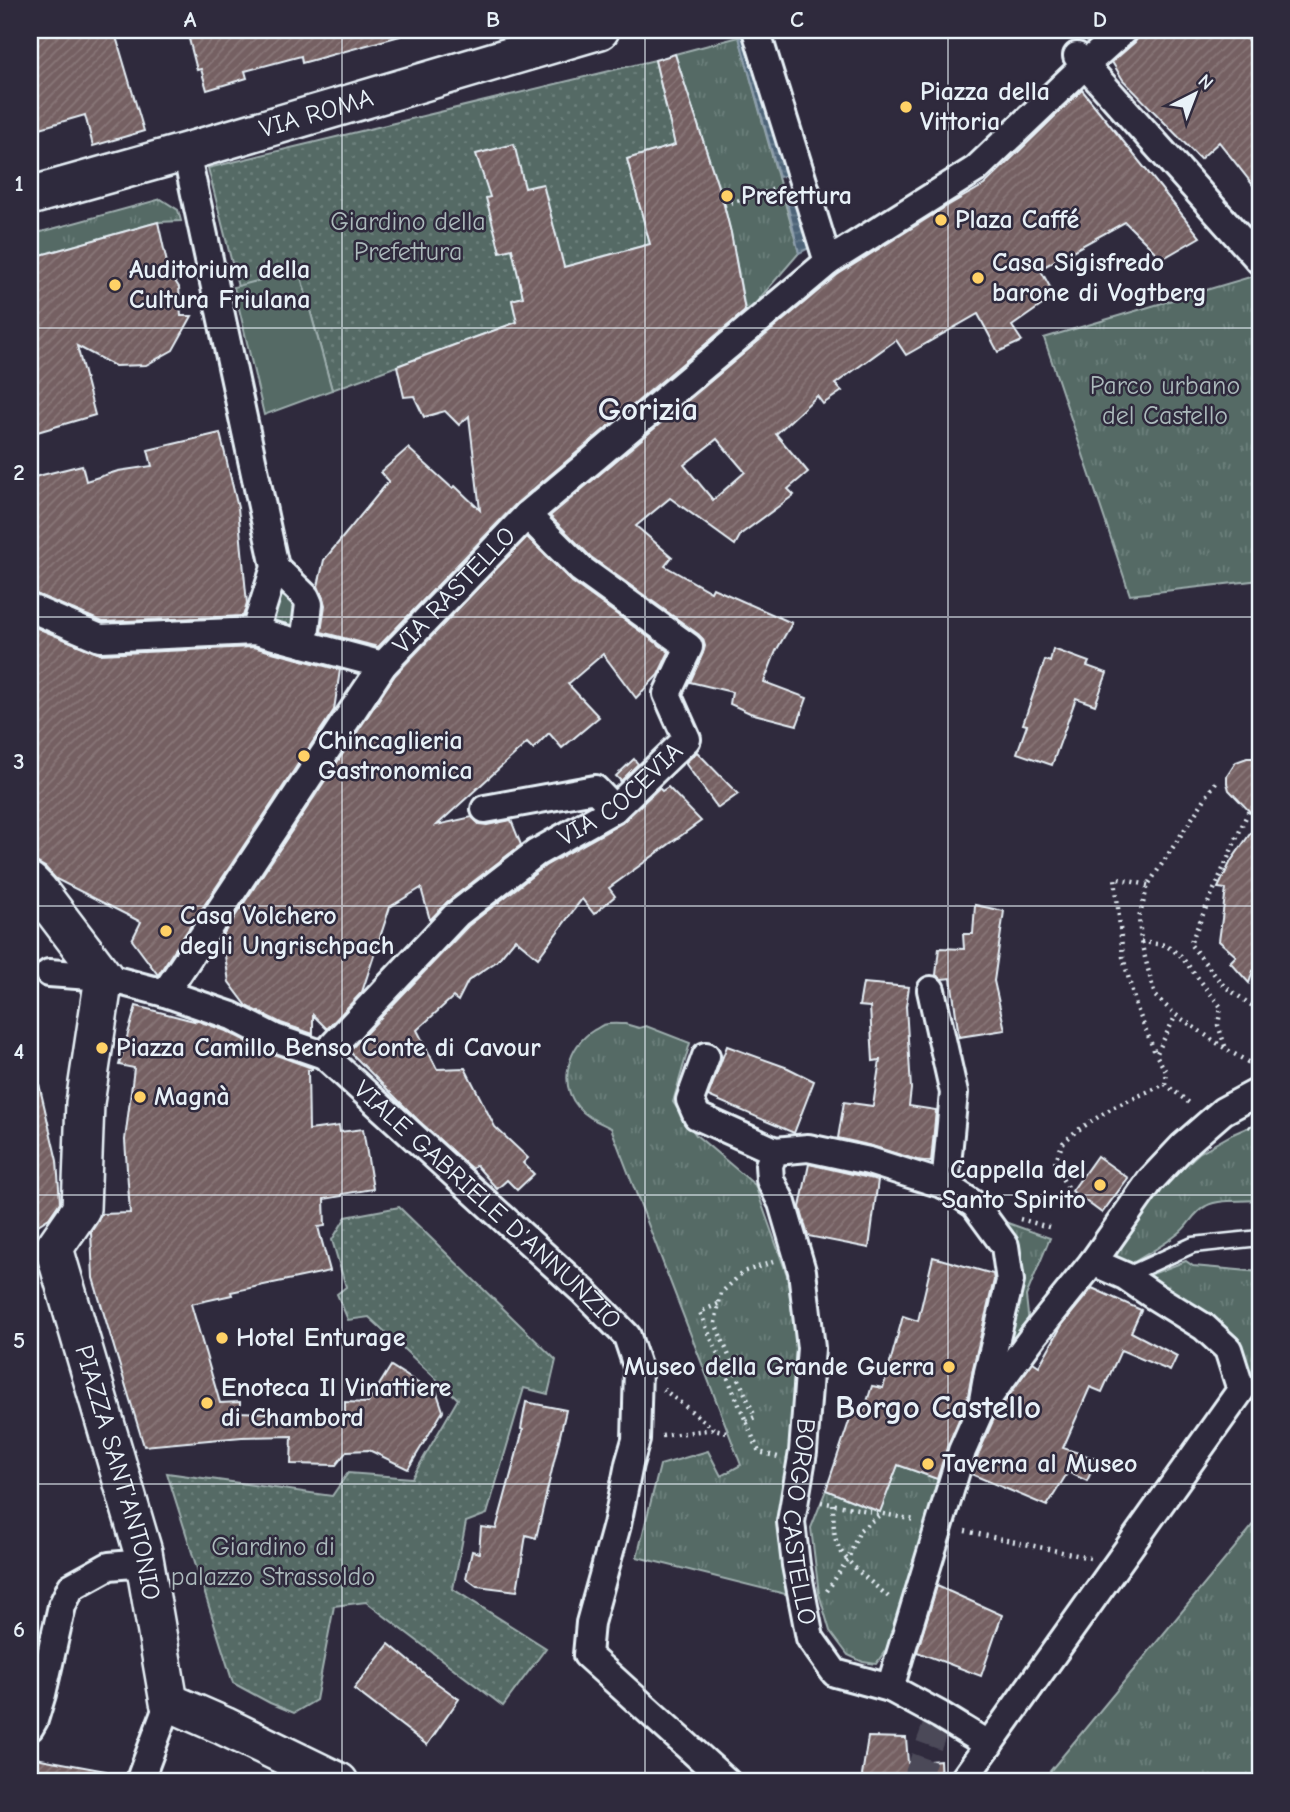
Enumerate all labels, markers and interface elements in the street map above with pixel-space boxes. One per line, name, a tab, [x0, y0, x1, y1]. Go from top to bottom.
text: A	[184, 6, 197, 33]
text: B	[486, 6, 500, 33]
text: C	[790, 6, 804, 33]
text: D	[1093, 6, 1107, 33]
north arrow	[1160, 60, 1230, 130]
text: N	[1194, 70, 1218, 94]
place label: Piazza della Vittoria	[920, 77, 1050, 137]
street label: VIA ROMA	[256, 83, 377, 145]
marker: Piazza della Vittoria	[898, 99, 914, 115]
text: 1	[14, 170, 24, 197]
place label: Prefettura	[741, 181, 852, 211]
marker: Prefettura	[719, 188, 735, 204]
place label: Plaza Caffé	[955, 205, 1080, 235]
park label: Giardino della Prefettura	[330, 207, 486, 267]
marker: Plaza Caffé	[933, 212, 949, 228]
place label: Casa Sigisfredo barone di Vogtberg	[992, 248, 1207, 308]
place label: Auditorium della Cultura Friulana	[129, 255, 310, 315]
marker: Casa Sigisfredo barone di Vogtberg	[970, 270, 986, 286]
marker: Auditorium della Cultura Friulana	[107, 277, 123, 293]
park label: Parco urbano del Castello	[1090, 371, 1240, 431]
district label: Gorizia	[598, 390, 698, 428]
text: 2	[13, 459, 25, 486]
street label: VIA RASTELLO	[387, 521, 522, 660]
place label: Chincaglieria Gastronomica	[318, 726, 473, 786]
street label: VIA COCEVIA	[553, 736, 689, 853]
text: 3	[13, 748, 25, 775]
marker: Chincaglieria Gastronomica	[296, 748, 312, 764]
place label: Casa Volchero degli Ungrischpach	[180, 901, 395, 961]
marker: Casa Volchero degli Ungrischpach	[158, 923, 174, 939]
place label: Piazza Camillo Benso Conte di Cavour	[116, 1033, 541, 1063]
text: 4	[14, 1038, 25, 1065]
marker: Piazza Camillo Benso Conte di Cavour	[94, 1040, 110, 1056]
street label: VIALE GABRIELE D'ANNUNZIO	[348, 1075, 627, 1336]
place label: Magnà	[154, 1082, 230, 1112]
marker: Magnà	[132, 1089, 148, 1105]
place label: Cappella del Santo Spirito	[942, 1155, 1086, 1215]
marker: Cappella del Santo Spirito	[1092, 1177, 1108, 1193]
place label: Hotel Enturage	[236, 1323, 406, 1353]
text: 5	[13, 1327, 25, 1354]
marker: Hotel Enturage	[214, 1330, 230, 1346]
street label: PIAZZA SANT'ANTONIO	[68, 1341, 166, 1602]
place label: Museo della Grande Guerra	[624, 1352, 935, 1382]
marker: Museo della Grande Guerra	[941, 1359, 957, 1375]
place label: Enoteca Il Vinattiere di Chambord	[221, 1373, 452, 1433]
district label: Borgo Castello	[835, 1388, 1041, 1426]
marker: Enoteca Il Vinattiere di Chambord	[199, 1395, 215, 1411]
street label: BORGO CASTELLO	[776, 1417, 822, 1627]
place label: Taverna al Museo	[942, 1449, 1137, 1479]
marker: Taverna al Museo	[920, 1456, 936, 1472]
park label: Giardino di palazzo Strassoldo	[171, 1532, 375, 1592]
text: 6	[13, 1616, 25, 1643]

